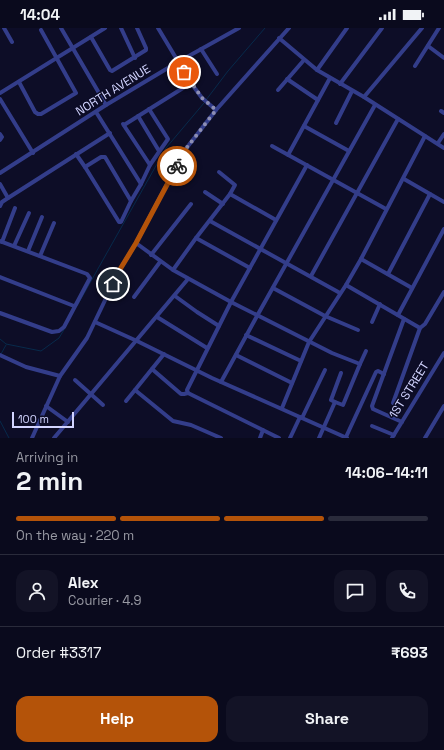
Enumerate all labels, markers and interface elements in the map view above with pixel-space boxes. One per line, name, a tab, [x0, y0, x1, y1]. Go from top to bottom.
text: 14:04	[20, 5, 60, 24]
pin	[167, 55, 201, 89]
street label: NORTH AVENUE	[73, 61, 154, 119]
icon: bag	[173, 61, 195, 83]
courier	[157, 146, 197, 186]
icon: bike	[166, 155, 188, 177]
pin	[96, 267, 130, 301]
icon: home	[102, 273, 124, 295]
street label: 1ST STREET	[385, 359, 433, 421]
scale bar	[12, 410, 74, 429]
text: 100 m	[18, 412, 49, 426]
text: Arriving in	[16, 449, 78, 466]
text: 14:06–14:11	[345, 463, 428, 482]
text: 2 min	[16, 464, 83, 498]
text: On the way · 220 m	[16, 527, 134, 544]
button: person	[16, 570, 58, 612]
button: chat	[334, 570, 376, 612]
button: phone	[386, 570, 428, 612]
text: Alex	[68, 573, 99, 592]
text: Courier · 4.9	[68, 592, 142, 609]
text: Order #3317	[16, 643, 102, 662]
text: ₹693	[391, 643, 428, 662]
button: Help	[16, 696, 218, 742]
button: Share	[226, 696, 428, 742]

